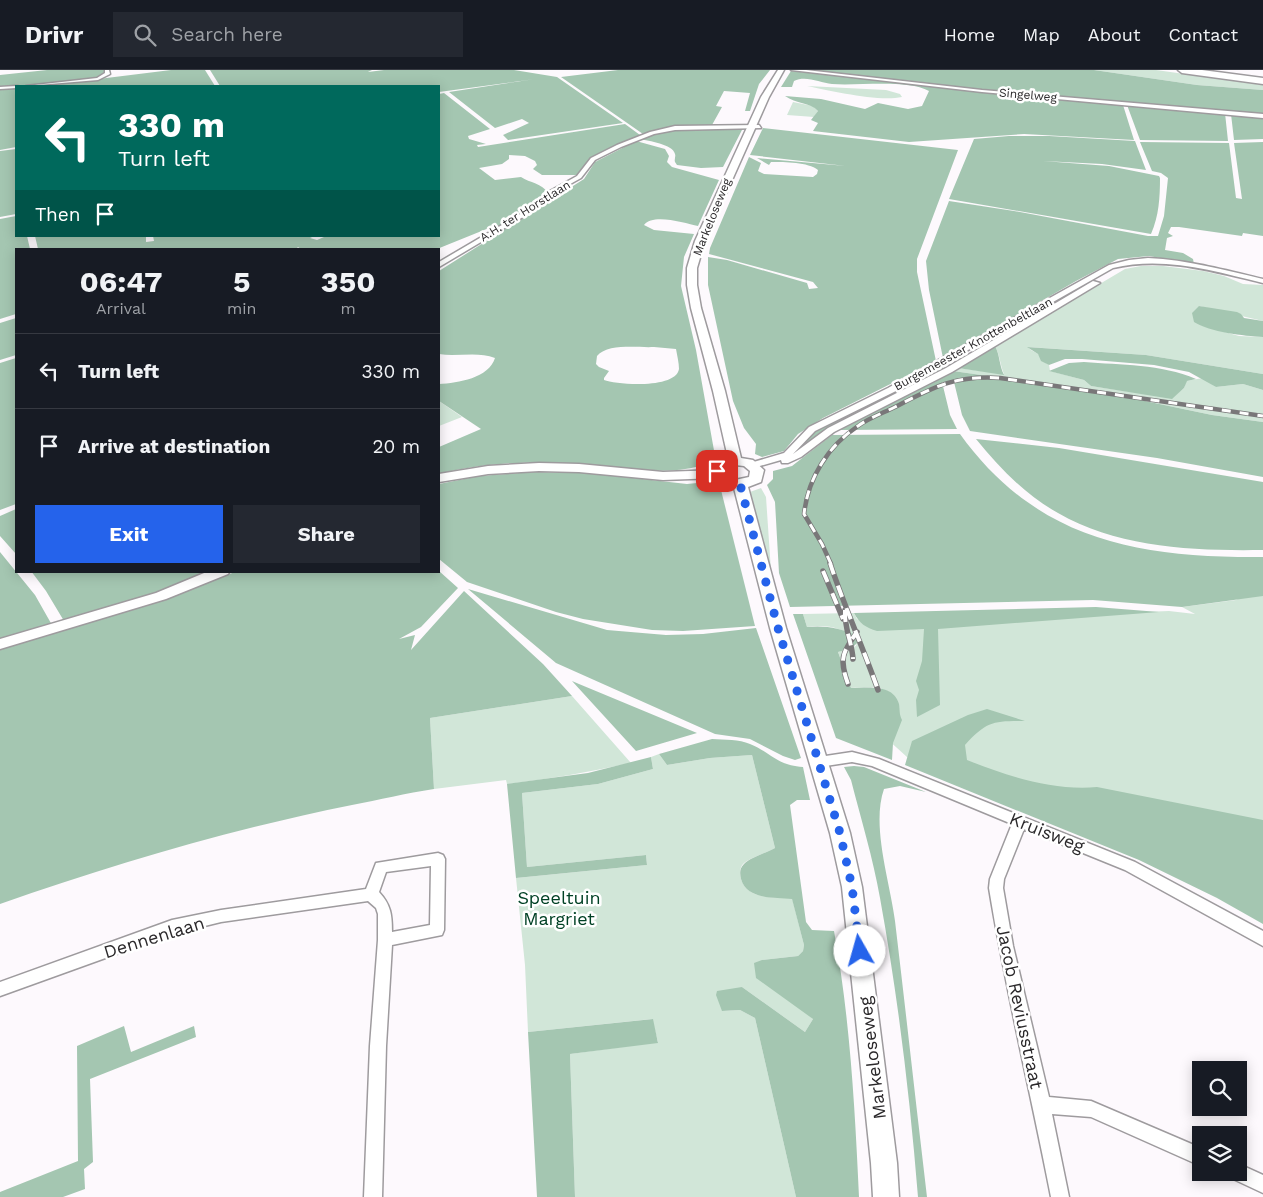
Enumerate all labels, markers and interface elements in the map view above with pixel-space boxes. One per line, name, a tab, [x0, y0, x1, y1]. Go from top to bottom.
search box	[113, 12, 463, 57]
text: Drivr	[25, 21, 83, 49]
icon: search	[131, 21, 159, 49]
text: Search here	[171, 23, 283, 46]
text: Home	[944, 24, 995, 45]
text: Map	[1023, 24, 1060, 45]
text: About	[1088, 24, 1140, 45]
text: Contact	[1168, 24, 1238, 45]
street label: Singelweg	[998, 85, 1058, 105]
text: 330 m	[118, 104, 225, 146]
icon: left	[35, 105, 100, 170]
text: Turn left	[118, 146, 210, 171]
street label: Markeloseweg	[690, 176, 734, 258]
street label: A.H. ter Horstlaan	[477, 177, 573, 245]
icon: arrive	[91, 200, 119, 228]
text: Then	[35, 203, 81, 226]
text: 06:47	[79, 264, 162, 299]
text: 5	[233, 264, 250, 299]
text: 350	[321, 264, 375, 299]
street label: Burgemeester Knottenbeltlaan	[891, 294, 1055, 394]
text: Arrival	[96, 299, 146, 318]
text: min	[227, 299, 256, 318]
text: m	[341, 299, 356, 318]
icon: left	[35, 357, 63, 385]
text: Turn left	[78, 360, 159, 383]
text: 330 m	[361, 360, 420, 383]
icon: arrive	[35, 432, 63, 460]
text: Arrive at destination	[78, 435, 270, 458]
text: 20 m	[373, 435, 420, 458]
pin	[696, 450, 738, 492]
icon: arrive	[703, 457, 731, 485]
button: Exit	[35, 505, 223, 563]
button: Share	[233, 505, 420, 563]
street label: Kruisweg	[1007, 808, 1088, 857]
park label: Speeltuin Margriet	[517, 887, 601, 929]
street label: Dennenlaan	[101, 912, 207, 962]
street label: Jacob Reviusstraat	[992, 923, 1048, 1091]
position arrow	[833, 924, 885, 976]
street label: Markeloseweg	[854, 995, 890, 1121]
map controls	[1192, 1061, 1247, 1181]
button: search	[1192, 1061, 1247, 1116]
button: layers	[1192, 1126, 1247, 1181]

